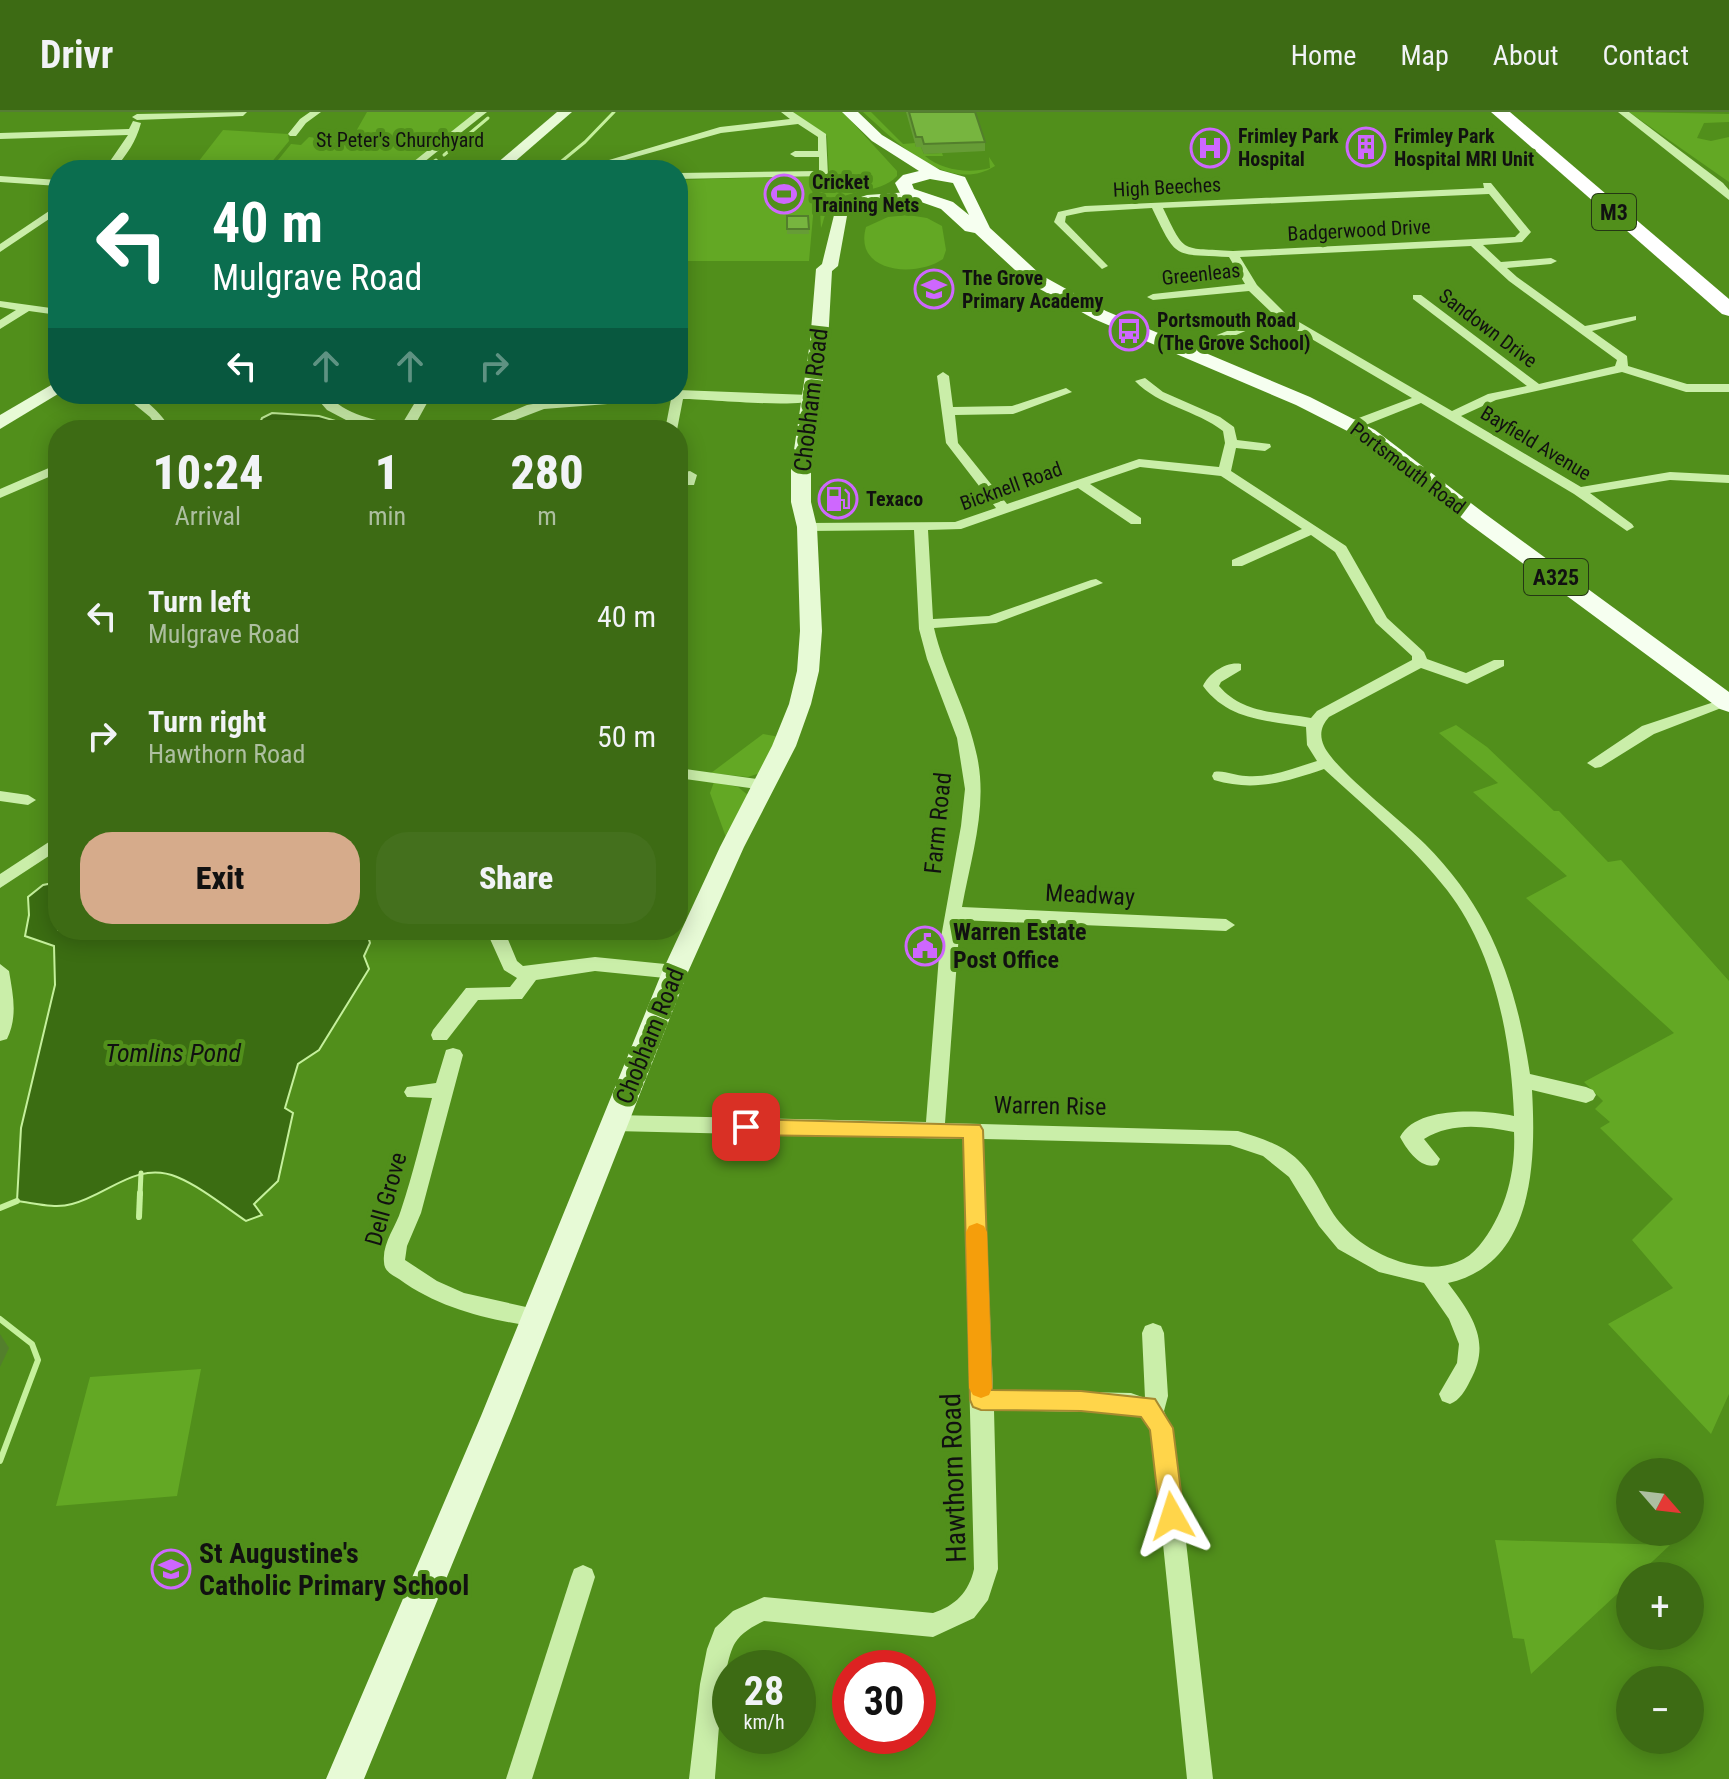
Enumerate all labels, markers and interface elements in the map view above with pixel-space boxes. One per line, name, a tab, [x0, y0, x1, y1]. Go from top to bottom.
text: Drivr	[40, 33, 113, 77]
text: Home	[1291, 39, 1356, 72]
text: Map	[1400, 39, 1449, 72]
text: About	[1493, 39, 1559, 72]
text: Contact	[1603, 39, 1689, 72]
place label: Frimley Park Hospital	[1238, 124, 1339, 171]
place label: Frimley Park Hospital MRI Unit	[1394, 124, 1534, 171]
building icon: Frimley Park Hospital MRI Unit	[1345, 126, 1387, 168]
hospital icon: Frimley Park Hospital	[1189, 127, 1231, 169]
park label: St Peter's Churchyard	[316, 128, 484, 152]
place label: Cricket Training Nets	[812, 170, 919, 217]
street label: High Beeches	[1112, 172, 1222, 202]
sports icon: Cricket Training Nets	[763, 173, 805, 215]
text: 40 m	[212, 190, 323, 256]
icon: left	[80, 192, 184, 296]
road number: M3	[1592, 194, 1636, 230]
street label: Badgerwood Drive	[1287, 214, 1431, 246]
text: Mulgrave Road	[212, 257, 422, 299]
street label: Greenleas	[1161, 258, 1241, 290]
place label: The Grove Primary Academy	[962, 266, 1103, 313]
school or university icon: The Grove Primary Academy	[913, 268, 955, 310]
street label: Sandown Drive	[1434, 283, 1542, 373]
place label: Portsmouth Road (The Grove School)	[1157, 308, 1310, 355]
bus stop icon: Portsmouth Road (The Grove School)	[1108, 310, 1150, 352]
street label: Chobham Road	[788, 327, 834, 473]
icon: left	[220, 344, 264, 388]
icon: ahead	[304, 344, 348, 388]
icon: ahead	[388, 344, 432, 388]
icon: right	[472, 344, 516, 388]
street label: Bayfield Avenue	[1476, 401, 1596, 485]
street label: Portsmouth Road	[1346, 417, 1470, 519]
text: 10:24	[152, 444, 264, 501]
text: 1	[375, 444, 399, 501]
text: 280	[510, 444, 584, 501]
street label: Bicknell Road	[957, 456, 1065, 516]
fuel station icon: Texaco	[817, 478, 859, 520]
place label: Texaco	[866, 487, 923, 511]
text: Arrival	[175, 501, 241, 531]
text: min	[368, 501, 406, 531]
text: m	[537, 501, 557, 531]
road number: A325	[1524, 559, 1588, 595]
text: Turn left	[148, 584, 251, 619]
icon: left	[80, 594, 124, 638]
text: 40 m	[597, 599, 656, 634]
text: Mulgrave Road	[148, 619, 300, 649]
text: Turn right	[148, 704, 266, 739]
icon: right	[80, 714, 124, 758]
text: 50 m	[597, 719, 656, 754]
text: Hawthorn Road	[148, 739, 305, 769]
street label: Farm Road	[919, 771, 957, 875]
button: Exit	[80, 832, 360, 924]
button: Share	[376, 832, 656, 924]
street label: Meadway	[1044, 879, 1136, 911]
place label: Warren Estate Post Office	[953, 918, 1087, 974]
public building icon: Warren Estate Post Office	[904, 925, 946, 967]
street label: Chobham Road	[610, 964, 690, 1108]
water label: Tomlins Pond	[105, 1038, 241, 1068]
street label: Warren Rise	[993, 1091, 1107, 1121]
pin	[712, 1093, 780, 1161]
icon: arrive	[724, 1105, 768, 1149]
street label: Dell Grove	[359, 1149, 413, 1249]
street label: Hawthorn Road	[934, 1393, 973, 1563]
north arrow	[1616, 1458, 1704, 1546]
map controls	[1616, 1458, 1704, 1754]
position arrow	[1130, 1474, 1214, 1558]
place label: St Augustine's Catholic Primary School	[199, 1537, 469, 1602]
school or university icon: St Augustine's Catholic Primary School	[150, 1548, 192, 1590]
button: +	[1616, 1562, 1704, 1650]
speed limit sign: 30	[832, 1650, 936, 1754]
button: −	[1616, 1666, 1704, 1754]
text: 28	[744, 1668, 784, 1715]
text: km/h	[743, 1710, 785, 1734]

